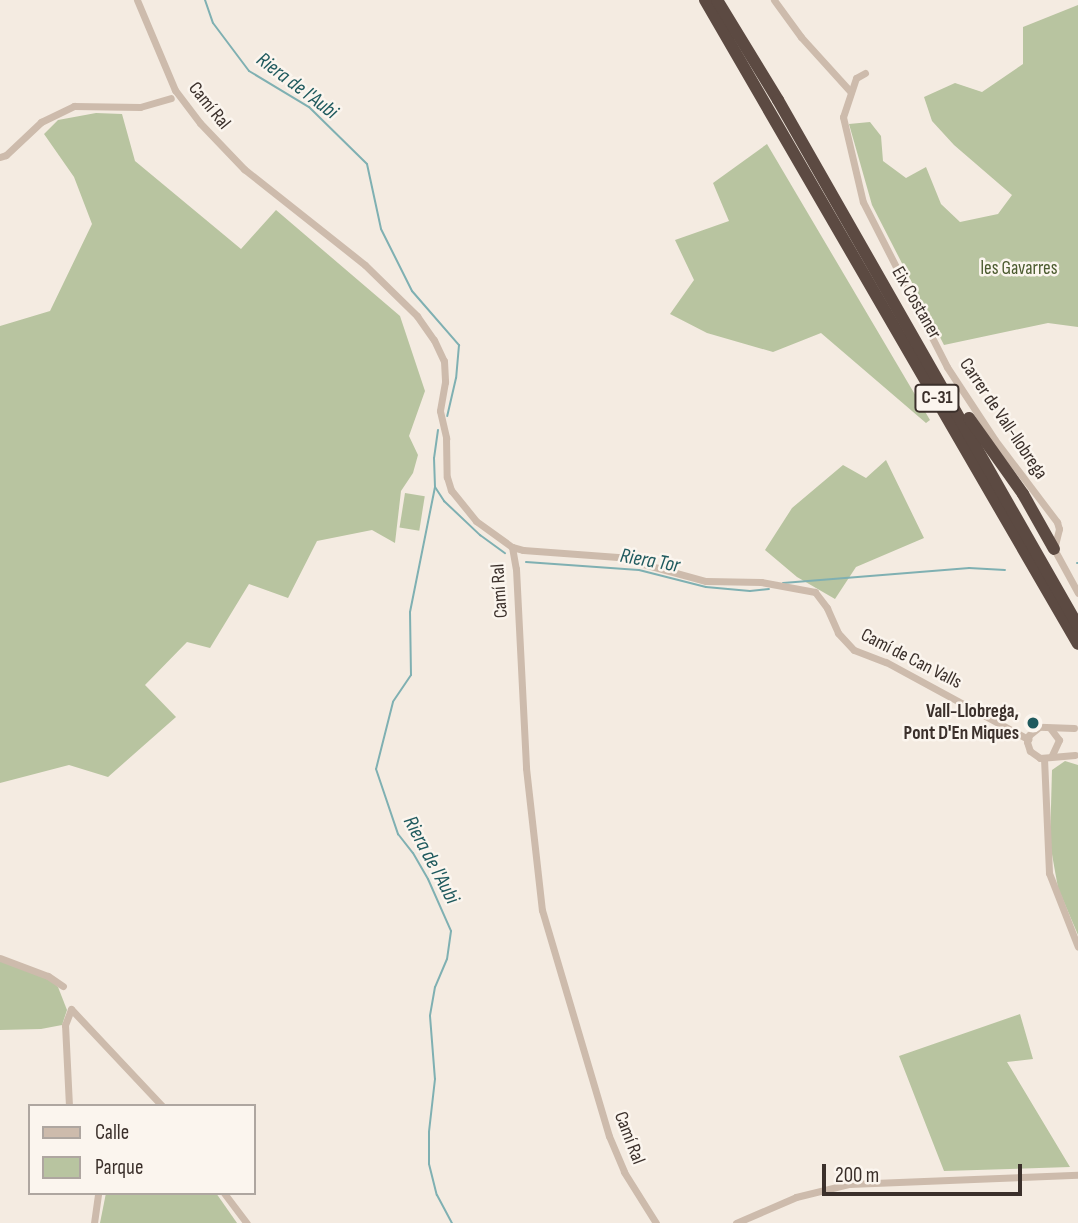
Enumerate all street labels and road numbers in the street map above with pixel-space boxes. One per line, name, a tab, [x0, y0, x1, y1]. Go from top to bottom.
street label: Camí Ral	[183, 78, 235, 134]
street label: Eix Costaner	[886, 263, 946, 343]
street label: Carrer de Vall-llobrega	[954, 354, 1052, 484]
road number: C-31	[914, 384, 960, 412]
street label: Camí Ral	[487, 563, 513, 619]
street label: Camí de Can Valls	[857, 624, 965, 694]
street label: Camí Ral	[609, 1109, 649, 1167]

